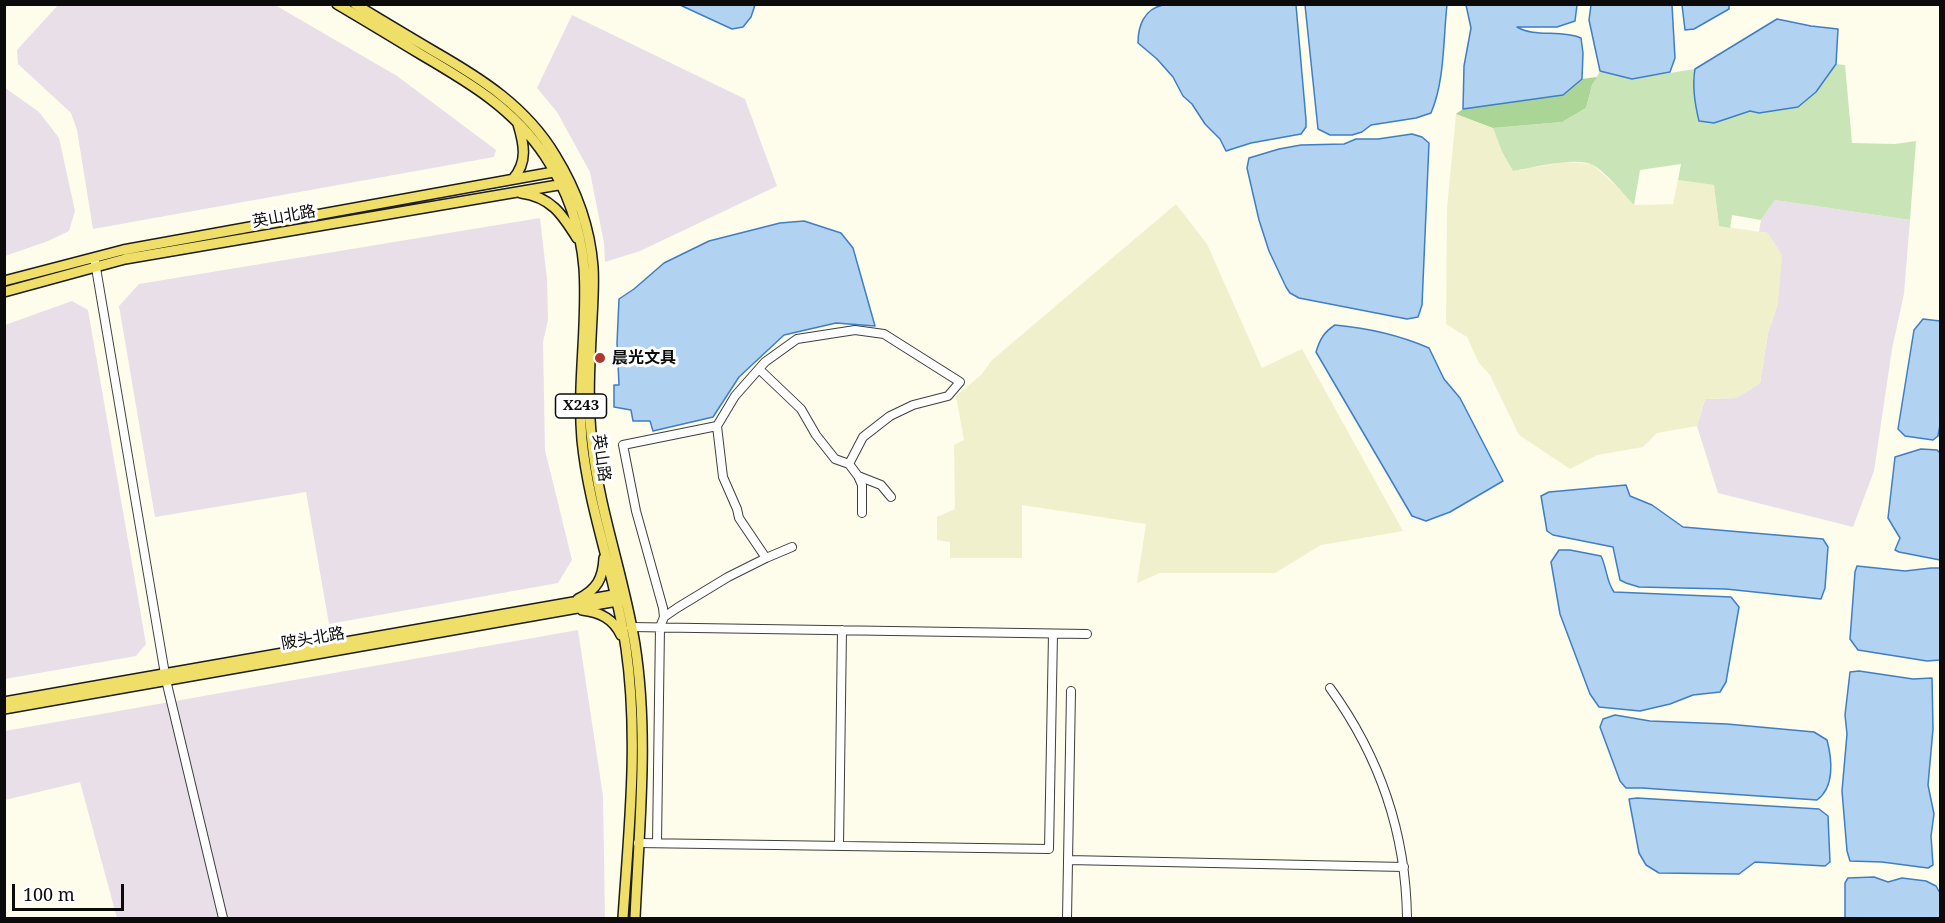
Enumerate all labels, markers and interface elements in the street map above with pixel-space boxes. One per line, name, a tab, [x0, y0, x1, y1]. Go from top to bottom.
street label: 英山北路	[251, 202, 317, 232]
place label: 晨光文具	[612, 348, 676, 368]
marker: 晨光文具	[593, 351, 607, 365]
road number: X243	[556, 394, 606, 418]
street label: 英山路	[588, 433, 614, 483]
street label: 陂头北路	[280, 624, 346, 654]
scale bar	[15, 872, 128, 910]
text: 100 m	[23, 882, 75, 906]

